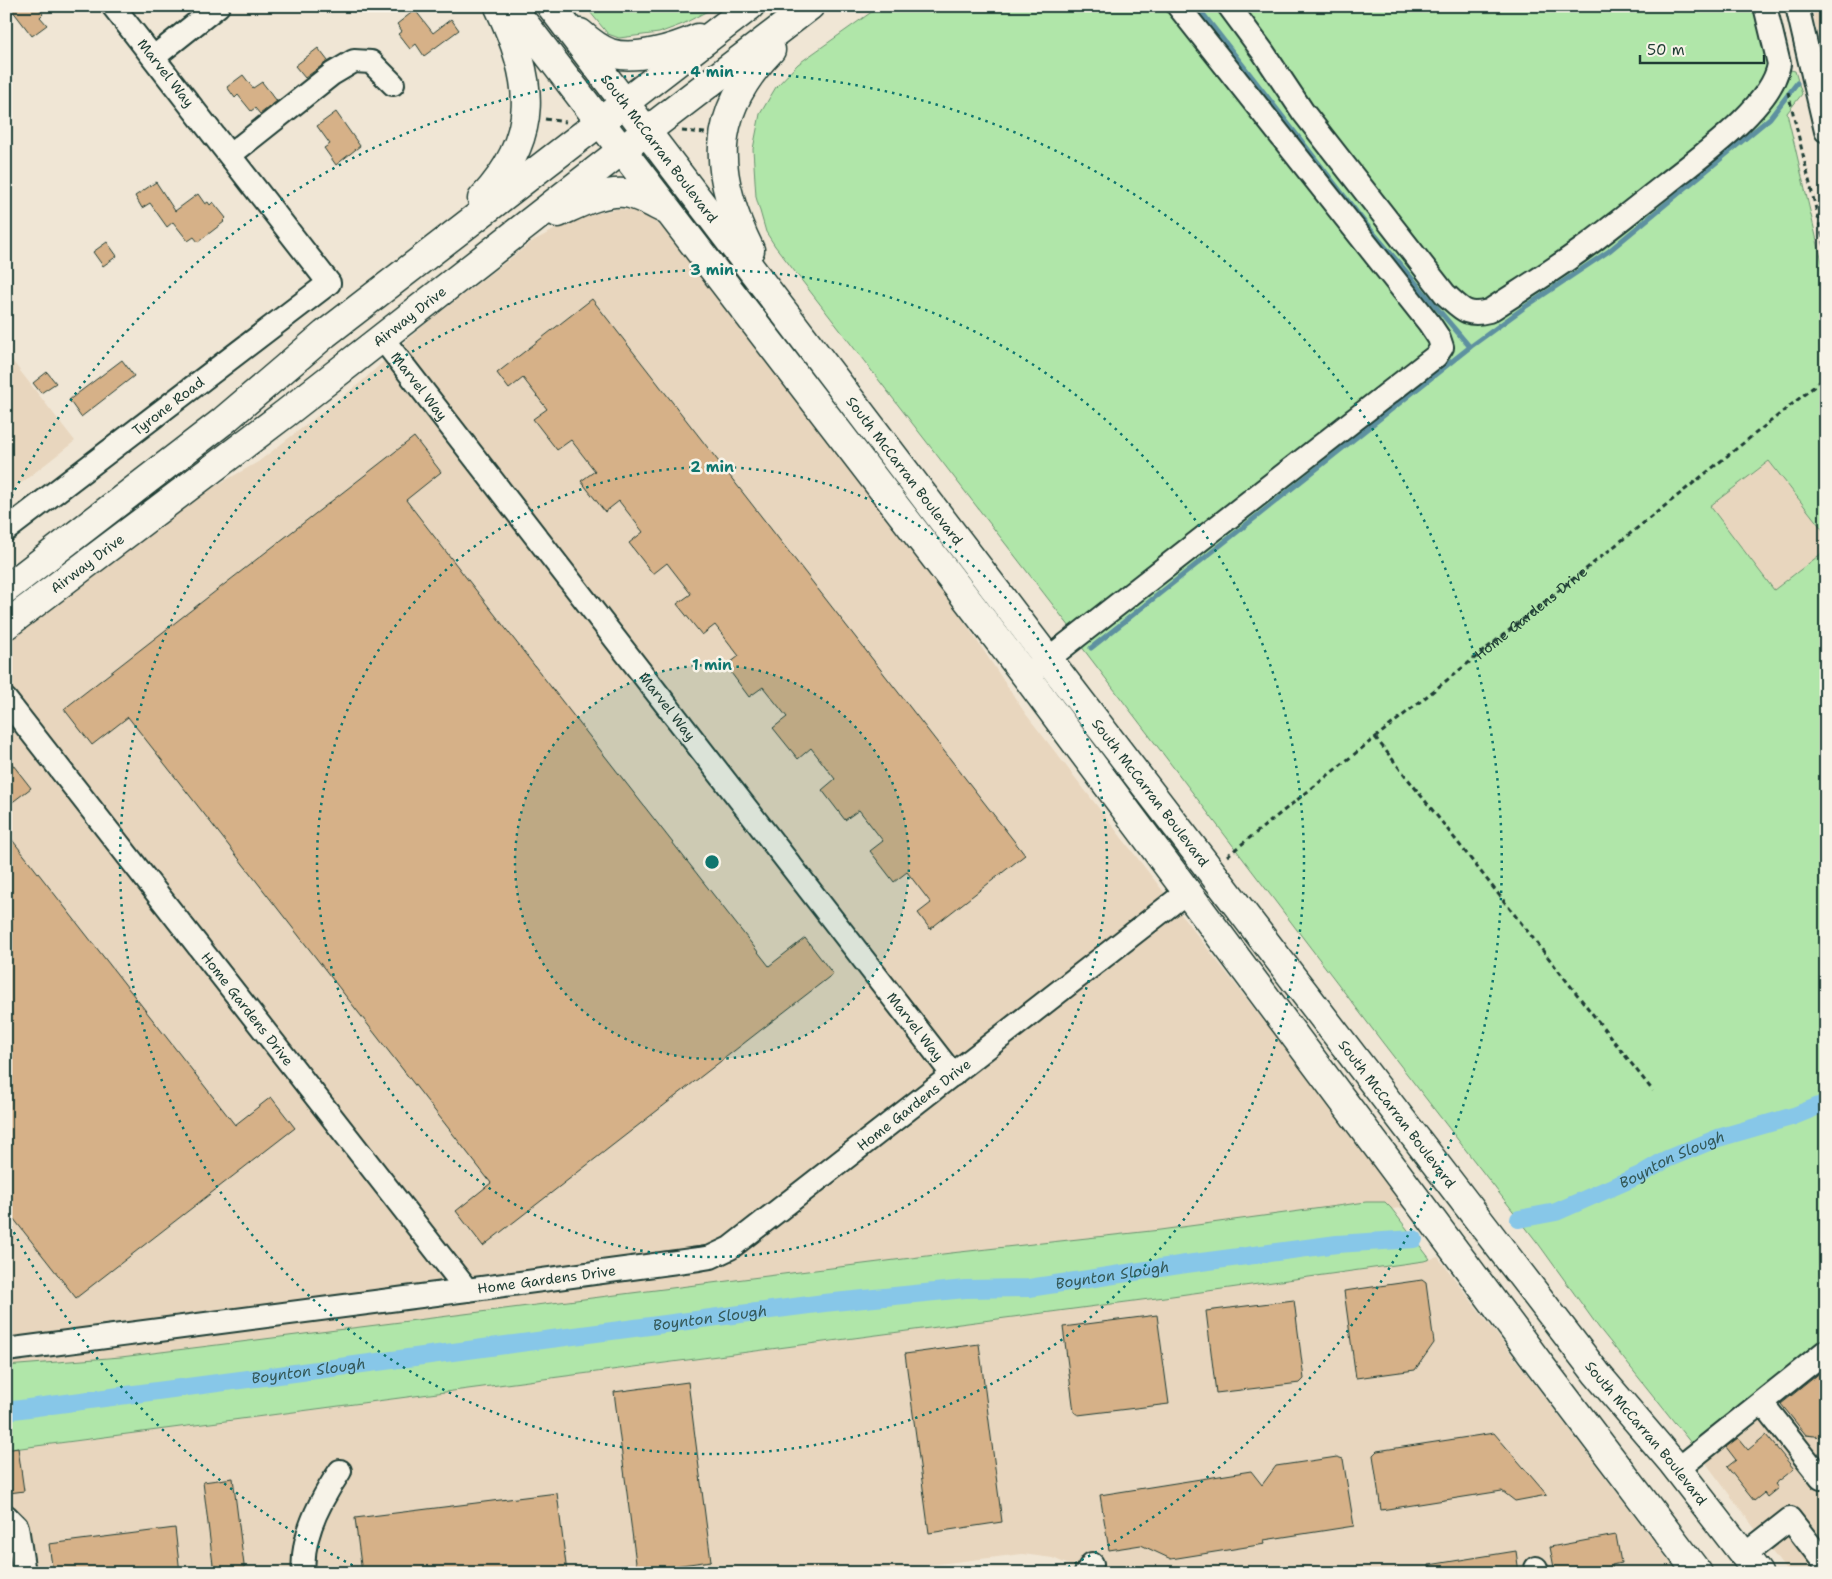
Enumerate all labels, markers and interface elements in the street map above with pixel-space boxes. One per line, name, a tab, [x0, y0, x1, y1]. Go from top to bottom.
scale bar	[1640, 32, 1763, 64]
street label: Marvel Way	[134, 35, 198, 111]
text: 50 m	[1647, 40, 1685, 60]
text: 4 min	[690, 62, 734, 82]
street label: South McCarran Boulevard	[597, 71, 722, 226]
text: 3 min	[690, 260, 734, 280]
street label: Airway Drive	[369, 282, 450, 351]
street label: Marvel Way	[387, 348, 452, 424]
street label: Tyrone Road	[128, 373, 208, 439]
street label: South McCarran Boulevard	[842, 393, 967, 549]
text: 2 min	[690, 457, 734, 477]
street label: Airway Drive	[47, 530, 128, 597]
street label: Home Gardens Drive	[1471, 562, 1591, 664]
text: 1 min	[692, 655, 732, 675]
street label: Marvel Way	[635, 668, 700, 744]
street label: South McCarran Boulevard	[1088, 715, 1213, 870]
centre of rings	[703, 853, 721, 871]
street label: Home Gardens Drive	[197, 948, 297, 1069]
street label: Marvel Way	[883, 989, 948, 1064]
street label: South McCarran Boulevard	[1335, 1036, 1460, 1192]
street label: Home Gardens Drive	[853, 1055, 974, 1155]
water label: Boynton Slough	[1616, 1127, 1727, 1193]
water label: Boynton Slough	[1054, 1257, 1171, 1294]
street label: Home Gardens Drive	[476, 1261, 617, 1298]
water label: Boynton Slough	[652, 1301, 768, 1336]
water label: Boynton Slough	[250, 1354, 367, 1389]
street label: South McCarran Boulevard	[1581, 1357, 1711, 1509]

